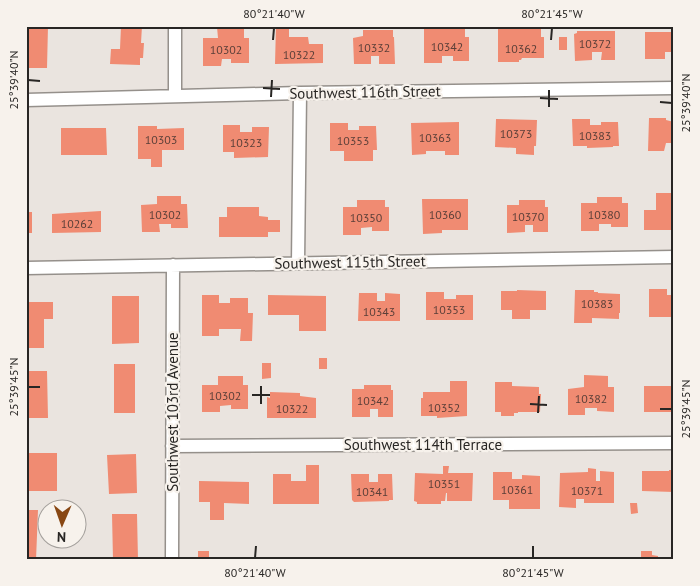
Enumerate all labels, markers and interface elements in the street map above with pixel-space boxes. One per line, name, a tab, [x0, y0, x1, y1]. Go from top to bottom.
text: 80°21'40"W	[243, 6, 305, 21]
text: 80°21'45"W	[521, 6, 583, 21]
house number: 10372	[579, 36, 611, 51]
house number: 10342	[431, 39, 463, 54]
house number: 10332	[358, 40, 390, 55]
house number: 10362	[505, 41, 537, 56]
house number: 10302	[210, 42, 242, 57]
house number: 10322	[283, 47, 315, 62]
text: 25°39'40"N	[6, 50, 21, 110]
text: 25°39'40"N	[678, 73, 693, 133]
street label: Southwest 116th Street	[289, 81, 441, 103]
house number: 10373	[500, 126, 532, 141]
house number: 10383	[579, 128, 611, 143]
house number: 10363	[419, 130, 451, 145]
house number: 10303	[145, 132, 177, 147]
house number: 10353	[337, 133, 369, 148]
house number: 10323	[230, 135, 262, 150]
house number: 10302	[149, 207, 181, 222]
house number: 10360	[429, 207, 462, 222]
house number: 10380	[588, 207, 621, 222]
house number: 10370	[512, 209, 545, 224]
house number: 10350	[350, 210, 383, 225]
house number: 10262	[61, 216, 93, 231]
street label: Southwest 115th Street	[274, 251, 426, 273]
house number: 10383	[581, 296, 613, 311]
house number: 10353	[433, 302, 465, 317]
house number: 10343	[363, 304, 395, 319]
street label: Southwest 103rd Avenue	[163, 332, 182, 492]
text: 25°39'45"N	[6, 357, 21, 417]
text: 25°39'45"N	[678, 379, 693, 439]
house number: 10302	[209, 388, 241, 403]
house number: 10382	[575, 391, 607, 406]
house number: 10342	[357, 393, 389, 408]
house number: 10352	[428, 400, 460, 415]
house number: 10322	[276, 401, 308, 416]
street label: Southwest 114th Terrace	[344, 435, 502, 454]
house number: 10351	[428, 476, 460, 491]
house number: 10361	[501, 482, 533, 497]
house number: 10371	[571, 483, 603, 498]
house number: 10341	[356, 484, 388, 499]
north arrow	[38, 498, 88, 548]
text: N	[57, 528, 66, 546]
text: 80°21'40"W	[224, 565, 286, 580]
text: 80°21'45"W	[502, 565, 564, 580]

